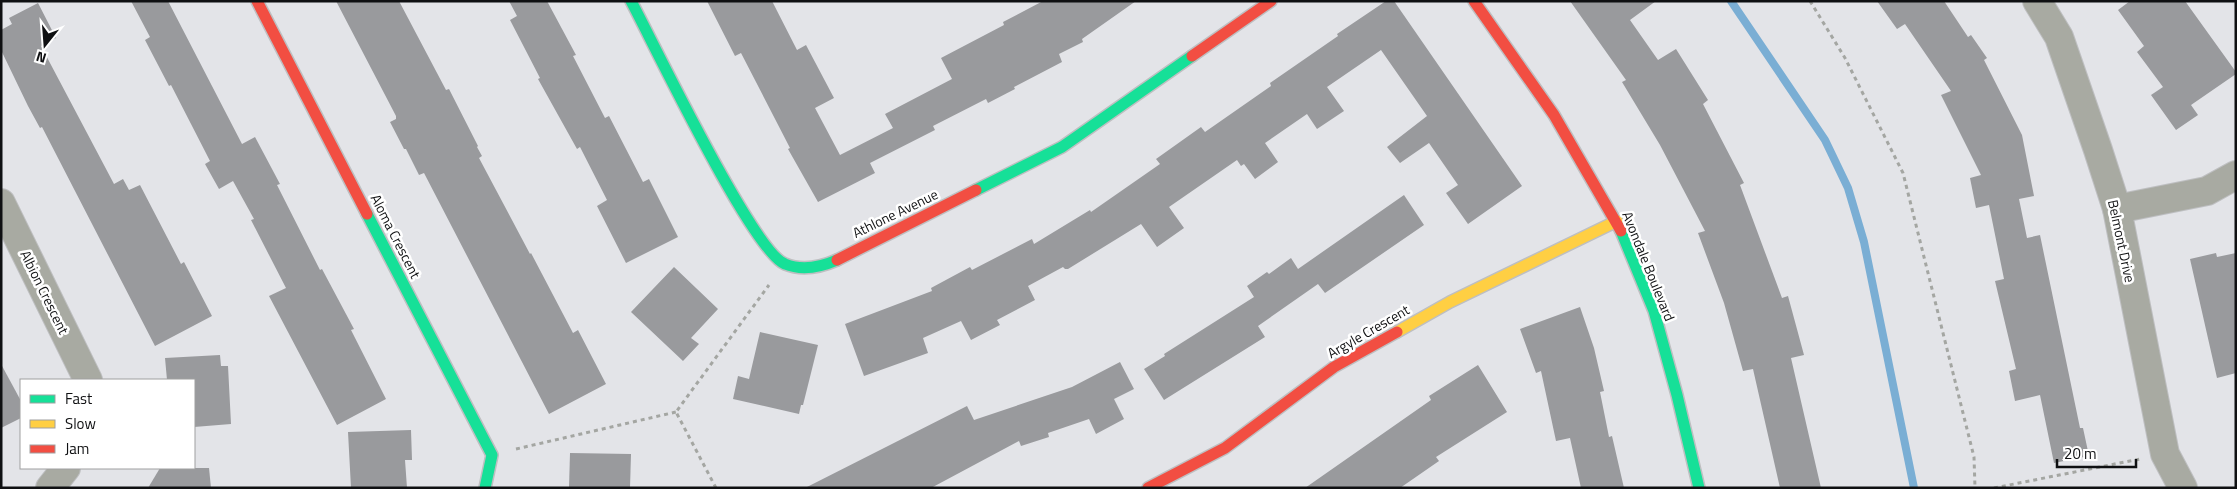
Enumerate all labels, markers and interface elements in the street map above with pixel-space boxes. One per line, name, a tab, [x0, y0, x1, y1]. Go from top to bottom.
north arrow	[20, 20, 70, 70]
text: N	[33, 46, 49, 69]
street label: Athlone Avenue	[849, 183, 941, 243]
street label: Aloma Crescent	[366, 190, 426, 282]
street label: Belmont Drive	[2103, 198, 2141, 284]
street label: Avondale Boulevard	[1617, 208, 1681, 324]
street label: Albion Crescent	[16, 246, 74, 338]
street label: Argyle Crescent	[1323, 299, 1413, 363]
legend	[20, 379, 195, 469]
text: Fast	[65, 387, 93, 410]
text: Slow	[65, 412, 96, 435]
scale bar	[2057, 436, 2136, 468]
text: Jam	[65, 437, 89, 460]
text: 20 m	[2064, 442, 2097, 465]

